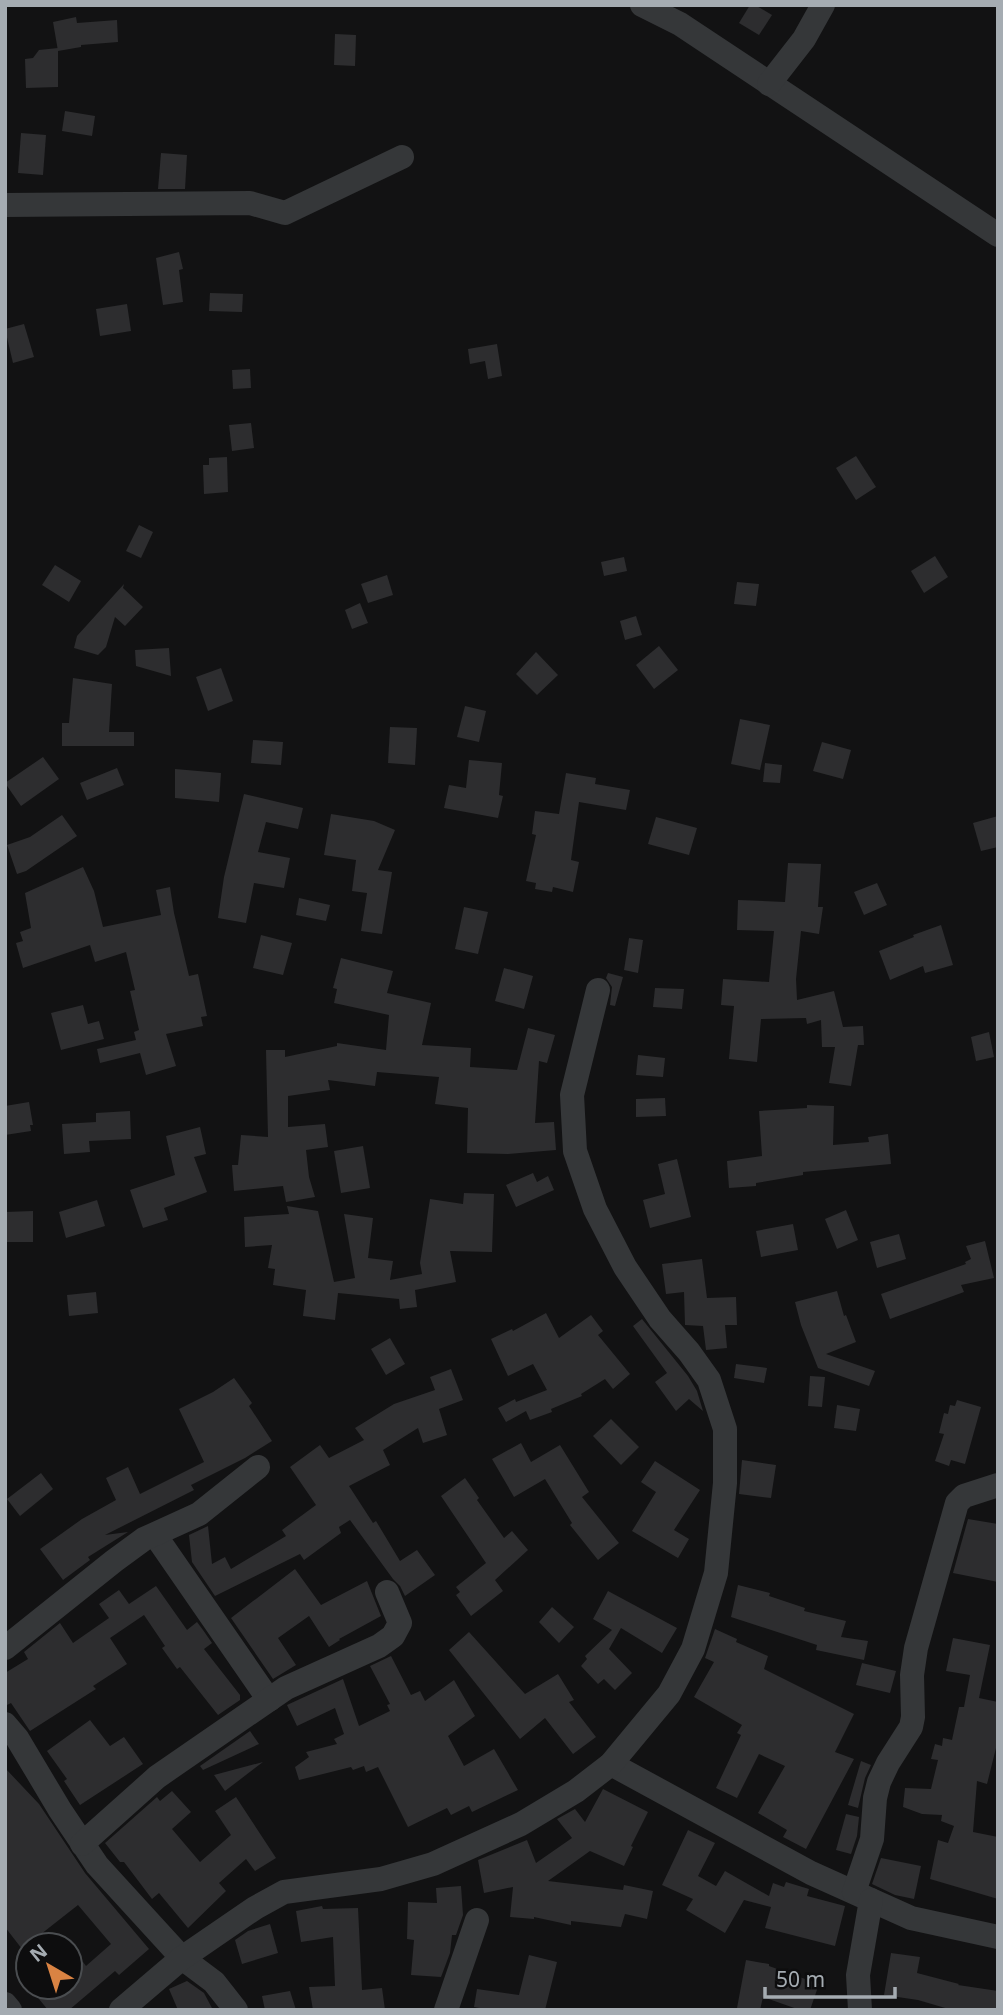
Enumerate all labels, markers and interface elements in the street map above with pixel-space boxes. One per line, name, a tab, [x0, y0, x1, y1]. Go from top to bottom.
north arrow	[14, 1931, 84, 2001]
text: N	[24, 1938, 52, 1968]
scale bar	[765, 1955, 894, 1999]
text: 50 m	[776, 1965, 825, 1993]

